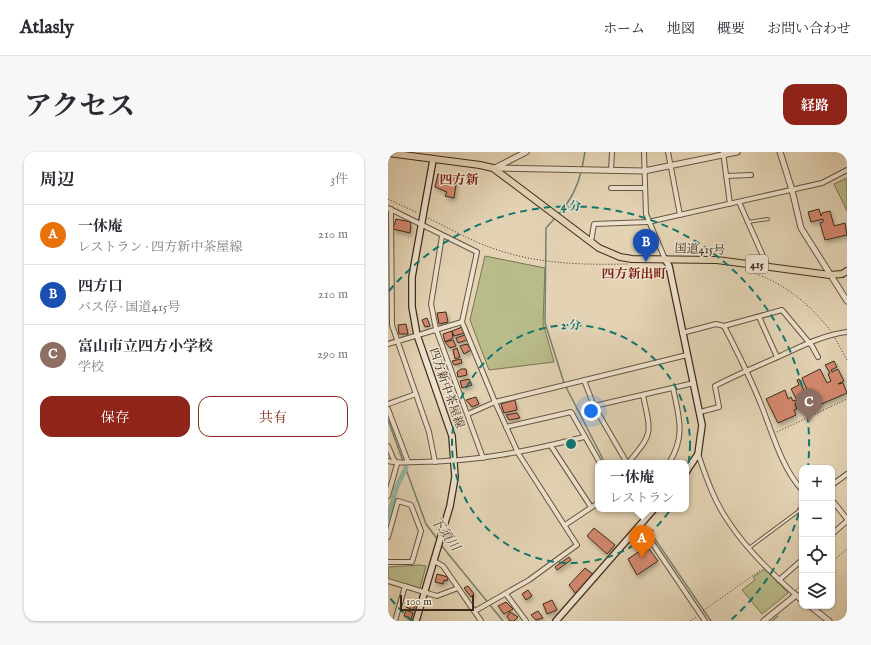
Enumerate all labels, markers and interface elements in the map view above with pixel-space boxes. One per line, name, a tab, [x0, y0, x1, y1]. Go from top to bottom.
text: Atlasly	[20, 16, 74, 40]
text: ホーム	[603, 20, 645, 38]
text: 地図	[667, 20, 695, 38]
text: 概要	[717, 20, 745, 38]
text: お問い合わせ	[767, 20, 851, 38]
button: 経路	[783, 84, 847, 125]
text: アクセス	[24, 90, 135, 125]
text: 周辺	[40, 170, 74, 191]
text: 3件	[330, 171, 348, 188]
district label: 四方新	[439, 172, 479, 189]
text: 4 分	[561, 199, 581, 214]
text: 一休庵	[78, 217, 123, 236]
text: A	[49, 226, 57, 243]
text: 210 m	[318, 226, 348, 243]
pin: B	[633, 229, 659, 262]
text: レストラン · 四方新中茶屋線	[78, 239, 242, 256]
street label: 国道415号	[674, 241, 726, 258]
road number: 415	[746, 255, 768, 273]
district label: 四方新出町	[601, 266, 667, 283]
text: 四方口	[78, 277, 123, 296]
text: B	[49, 286, 57, 303]
text: 210 m	[318, 286, 348, 303]
text: バス停 · 国道415号	[78, 299, 180, 316]
text: 2 分	[561, 318, 581, 333]
text: 富山市立四方小学校	[78, 337, 213, 356]
text: C	[48, 346, 58, 363]
text: 290 m	[317, 346, 348, 363]
street label: 四方新中茶屋線	[426, 346, 467, 430]
text: 学校	[78, 359, 104, 376]
pin: C	[796, 389, 822, 422]
button: 保存	[40, 396, 190, 437]
button: 共有	[198, 396, 348, 437]
your location	[581, 401, 601, 421]
centre of rings	[564, 437, 578, 451]
popup	[595, 460, 689, 512]
map controls	[799, 465, 835, 609]
button: +	[799, 465, 835, 501]
text: 一休庵	[610, 468, 655, 487]
text: レストラン	[610, 490, 674, 507]
button: −	[799, 501, 835, 537]
water label: 下須川	[426, 513, 464, 556]
pin: A	[629, 525, 655, 558]
button: locate	[799, 537, 835, 573]
button: layers	[799, 573, 835, 609]
scale bar	[400, 593, 474, 612]
text: 100 m	[406, 595, 432, 609]

